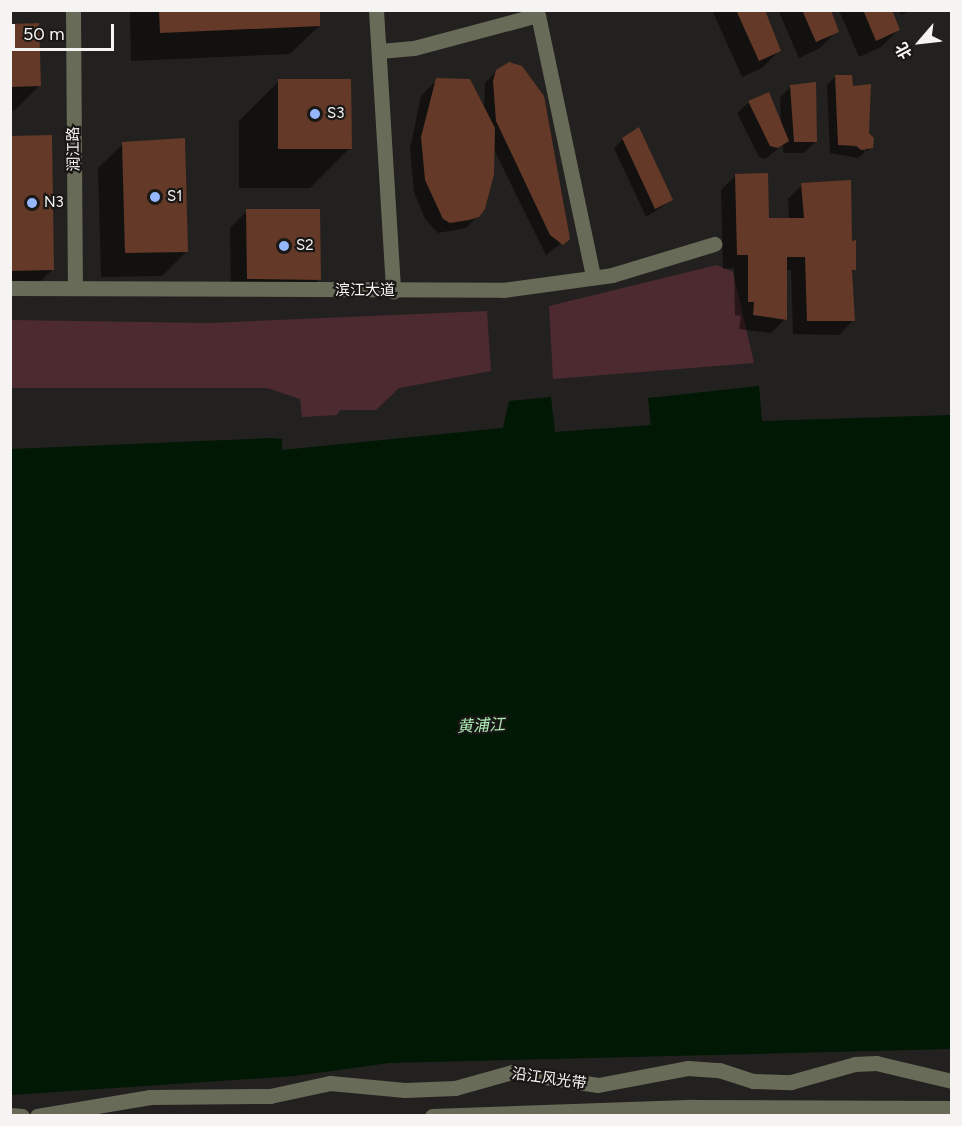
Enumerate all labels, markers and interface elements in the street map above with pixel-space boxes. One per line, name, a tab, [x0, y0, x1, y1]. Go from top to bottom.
scale bar	[15, 12, 117, 50]
north arrow	[890, 12, 950, 72]
text: 50 m	[23, 23, 65, 45]
text: 北	[892, 39, 916, 62]
place label: S3	[327, 105, 344, 123]
marker: S3	[308, 107, 322, 121]
street label: 润江路	[65, 126, 83, 172]
place label: S1	[167, 188, 182, 206]
marker: S1	[148, 190, 162, 204]
place label: N3	[44, 194, 64, 212]
marker: N3	[25, 196, 39, 210]
place label: S2	[296, 237, 314, 255]
marker: S2	[277, 239, 291, 253]
street label: 滨江大道	[335, 282, 395, 300]
water label: 黄浦江	[457, 715, 505, 737]
street label: 沿江风光带	[511, 1065, 587, 1093]

